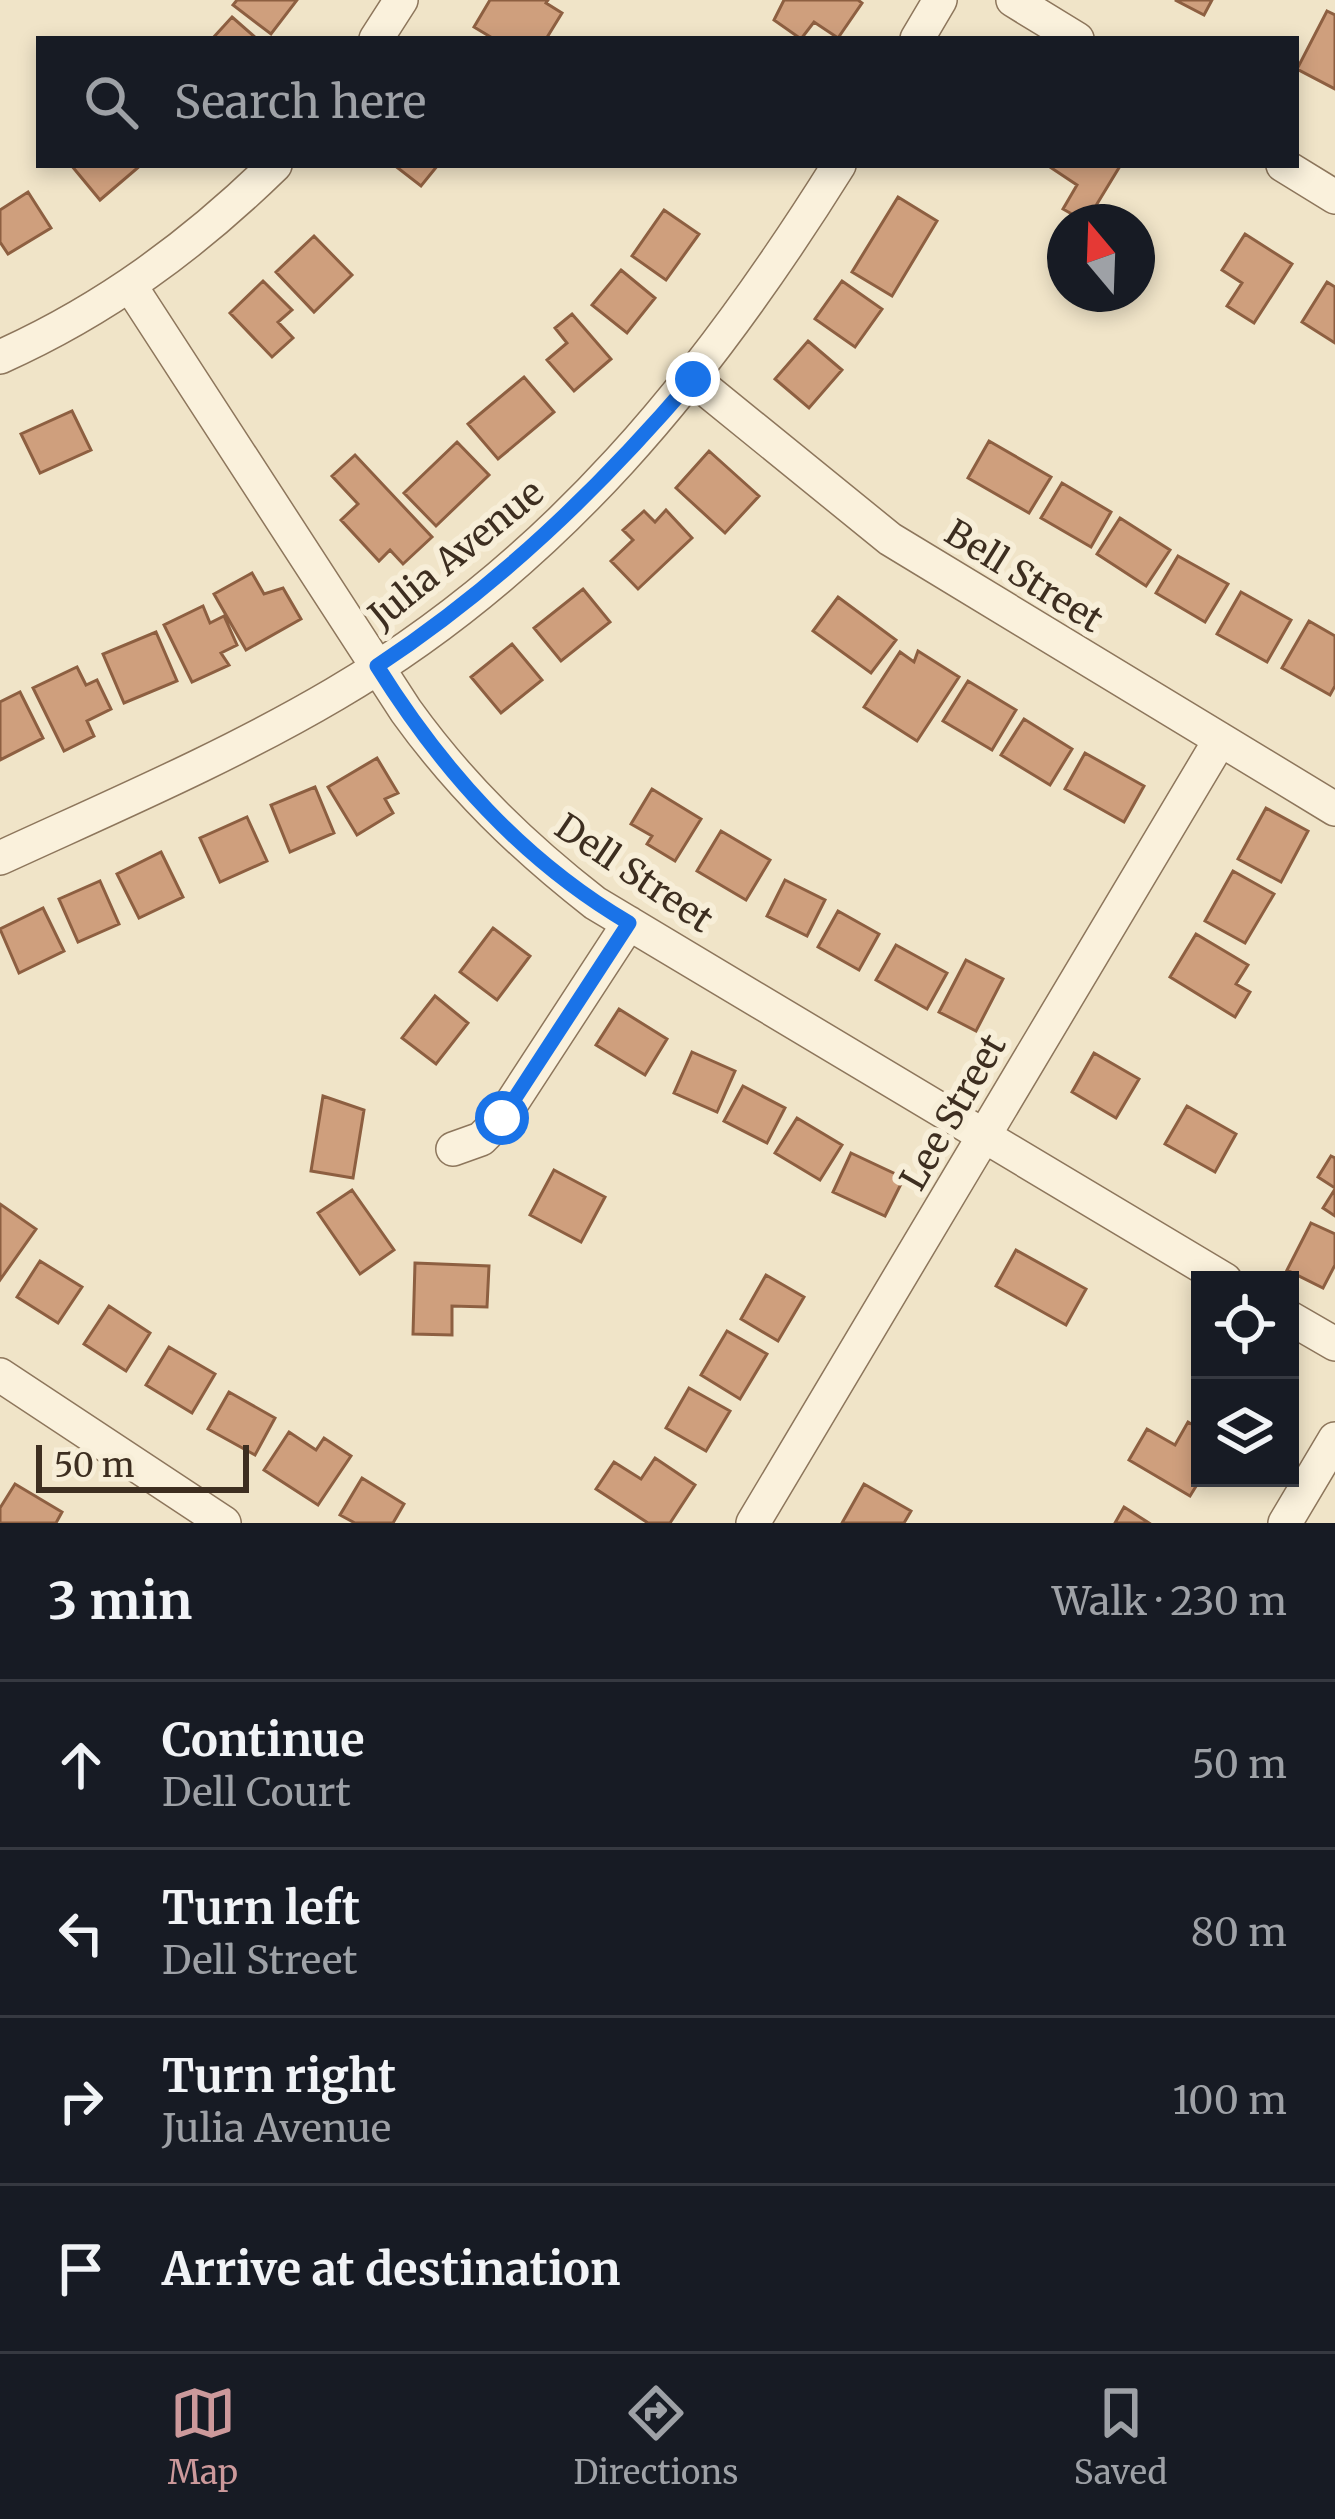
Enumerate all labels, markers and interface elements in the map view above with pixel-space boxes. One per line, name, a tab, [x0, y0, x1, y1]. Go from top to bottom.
search box	[36, 36, 1299, 168]
icon: search	[78, 69, 144, 135]
text: Search here	[174, 74, 426, 130]
north arrow	[1047, 204, 1155, 312]
route end	[666, 352, 720, 406]
street label: Julia Avenue	[359, 470, 552, 639]
street label: Bell Street	[937, 510, 1111, 642]
street label: Dell Street	[547, 804, 721, 942]
street label: Lee Street	[890, 1026, 1016, 1198]
route start	[475, 1091, 529, 1145]
map controls	[1191, 1271, 1299, 1487]
button: locate	[1191, 1271, 1299, 1379]
button: layers	[1191, 1379, 1299, 1487]
scale bar	[36, 1439, 249, 1492]
text: 50 m	[54, 1445, 135, 1486]
text: 3 min	[48, 1569, 192, 1633]
text: Walk · 230 m	[1052, 1577, 1287, 1626]
text: Continue	[162, 1712, 364, 1768]
icon: ahead	[48, 1732, 114, 1798]
text: 50 m	[1192, 1740, 1287, 1789]
text: Dell Court	[162, 1768, 351, 1817]
text: Turn left	[162, 1880, 360, 1936]
icon: left	[48, 1900, 114, 1966]
text: 80 m	[1191, 1908, 1287, 1957]
text: Dell Street	[162, 1936, 357, 1985]
text: Turn right	[162, 2048, 396, 2104]
icon: right	[48, 2068, 114, 2134]
text: 100 m	[1172, 2076, 1287, 2125]
text: Julia Avenue	[162, 2104, 391, 2153]
icon: arrive	[48, 2236, 114, 2302]
text: Arrive at destination	[162, 2241, 620, 2297]
tab: Map	[168, 2380, 238, 2493]
tab: Directions	[573, 2380, 738, 2493]
tab: Saved	[1074, 2380, 1167, 2493]

